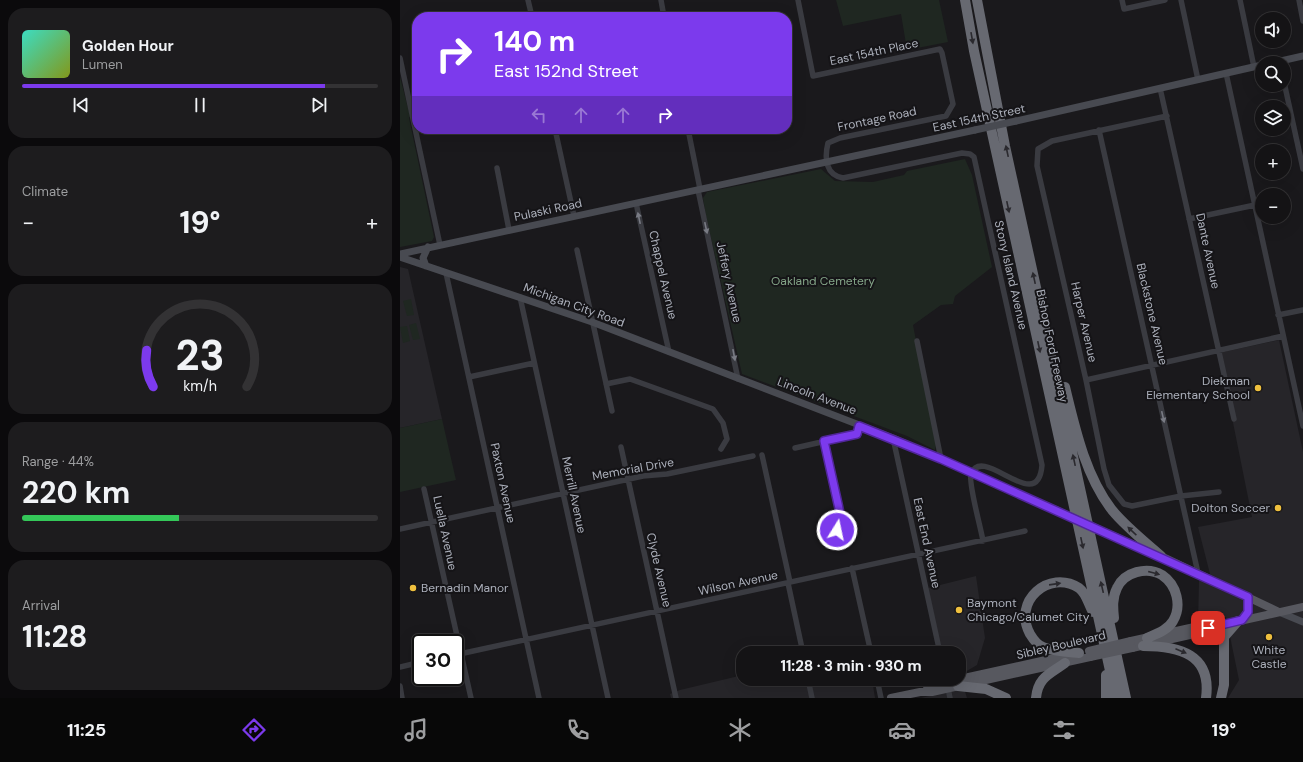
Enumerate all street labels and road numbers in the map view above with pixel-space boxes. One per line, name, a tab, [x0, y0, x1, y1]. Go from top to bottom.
street label: East 154th Place	[828, 35, 920, 69]
street label: East 154th Street	[931, 100, 1027, 136]
street label: Frontage Road	[836, 103, 918, 135]
street label: Pulaski Road	[513, 195, 583, 225]
street label: Dante Avenue	[1192, 212, 1224, 290]
street label: Stony Island Avenue	[991, 219, 1031, 331]
street label: Chappel Avenue	[645, 229, 681, 321]
street label: Jeffery Avenue	[713, 240, 745, 324]
street label: Blackstone Avenue	[1132, 261, 1172, 367]
street label: Michigan City Road	[521, 279, 627, 331]
street label: Harper Avenue	[1067, 280, 1101, 364]
street label: Bishop Ford Freeway	[1032, 288, 1072, 404]
street label: Lincoln Avenue	[775, 374, 859, 419]
street label: Paxton Avenue	[487, 441, 519, 525]
street label: Memorial Drive	[591, 454, 675, 484]
street label: Merrill Avenue	[558, 455, 590, 535]
street label: Luella Avenue	[429, 494, 461, 572]
street label: East End Avenue	[910, 496, 944, 590]
street label: Clyde Avenue	[643, 531, 675, 609]
street label: Wilson Avenue	[697, 567, 780, 599]
street label: Sibley Boulevard	[1015, 627, 1107, 663]

